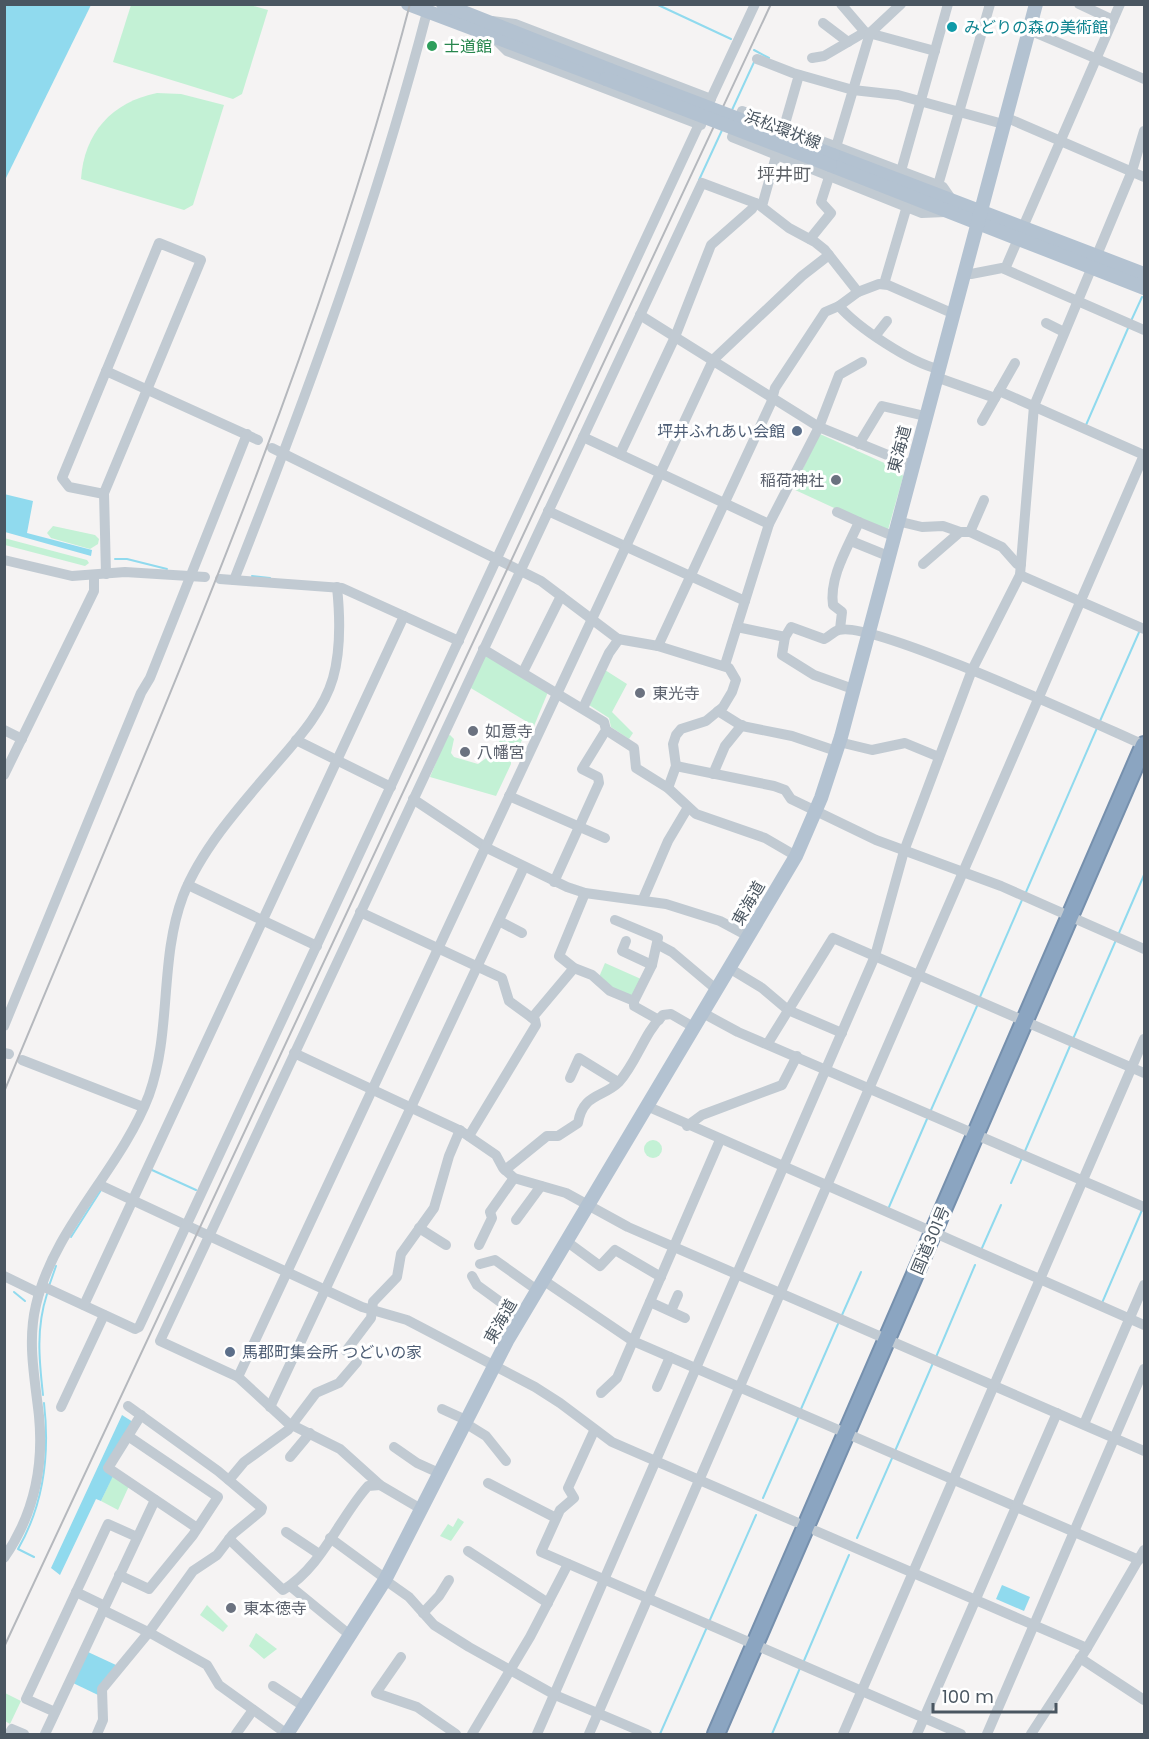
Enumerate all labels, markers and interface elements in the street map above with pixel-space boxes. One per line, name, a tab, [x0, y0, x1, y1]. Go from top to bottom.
place label: みどりの森の美術館	[964, 16, 1108, 39]
marker: みどりの森の美術館	[945, 20, 959, 34]
place label: 士道館	[444, 35, 492, 58]
marker: 士道館	[425, 39, 439, 53]
street label: 浜松環状線	[741, 104, 824, 155]
district label: 坪井町	[757, 162, 811, 187]
place label: 坪井ふれあい会館	[657, 420, 785, 443]
street label: 東海道	[882, 423, 917, 475]
marker: 坪井ふれあい会館	[790, 424, 804, 438]
place label: 稲荷神社	[760, 469, 824, 492]
marker: 稲荷神社	[829, 473, 843, 487]
place label: 東光寺	[652, 682, 700, 705]
marker: 東光寺	[633, 686, 647, 700]
place label: 如意寺	[485, 720, 533, 743]
marker: 如意寺	[466, 724, 480, 738]
place label: 八幡宮	[477, 741, 525, 764]
marker: 八幡宮	[458, 745, 472, 759]
street label: 東海道	[726, 877, 770, 930]
street label: 国道301号	[906, 1202, 955, 1278]
street label: 東海道	[478, 1295, 522, 1348]
place label: 馬郡町集会所 つどいの家	[242, 1341, 422, 1364]
marker: 馬郡町集会所 つどいの家	[223, 1345, 237, 1359]
place label: 東本徳寺	[243, 1597, 307, 1620]
marker: 東本徳寺	[224, 1601, 238, 1615]
scale bar	[933, 1676, 1056, 1714]
text: 100 m	[942, 1684, 994, 1709]

